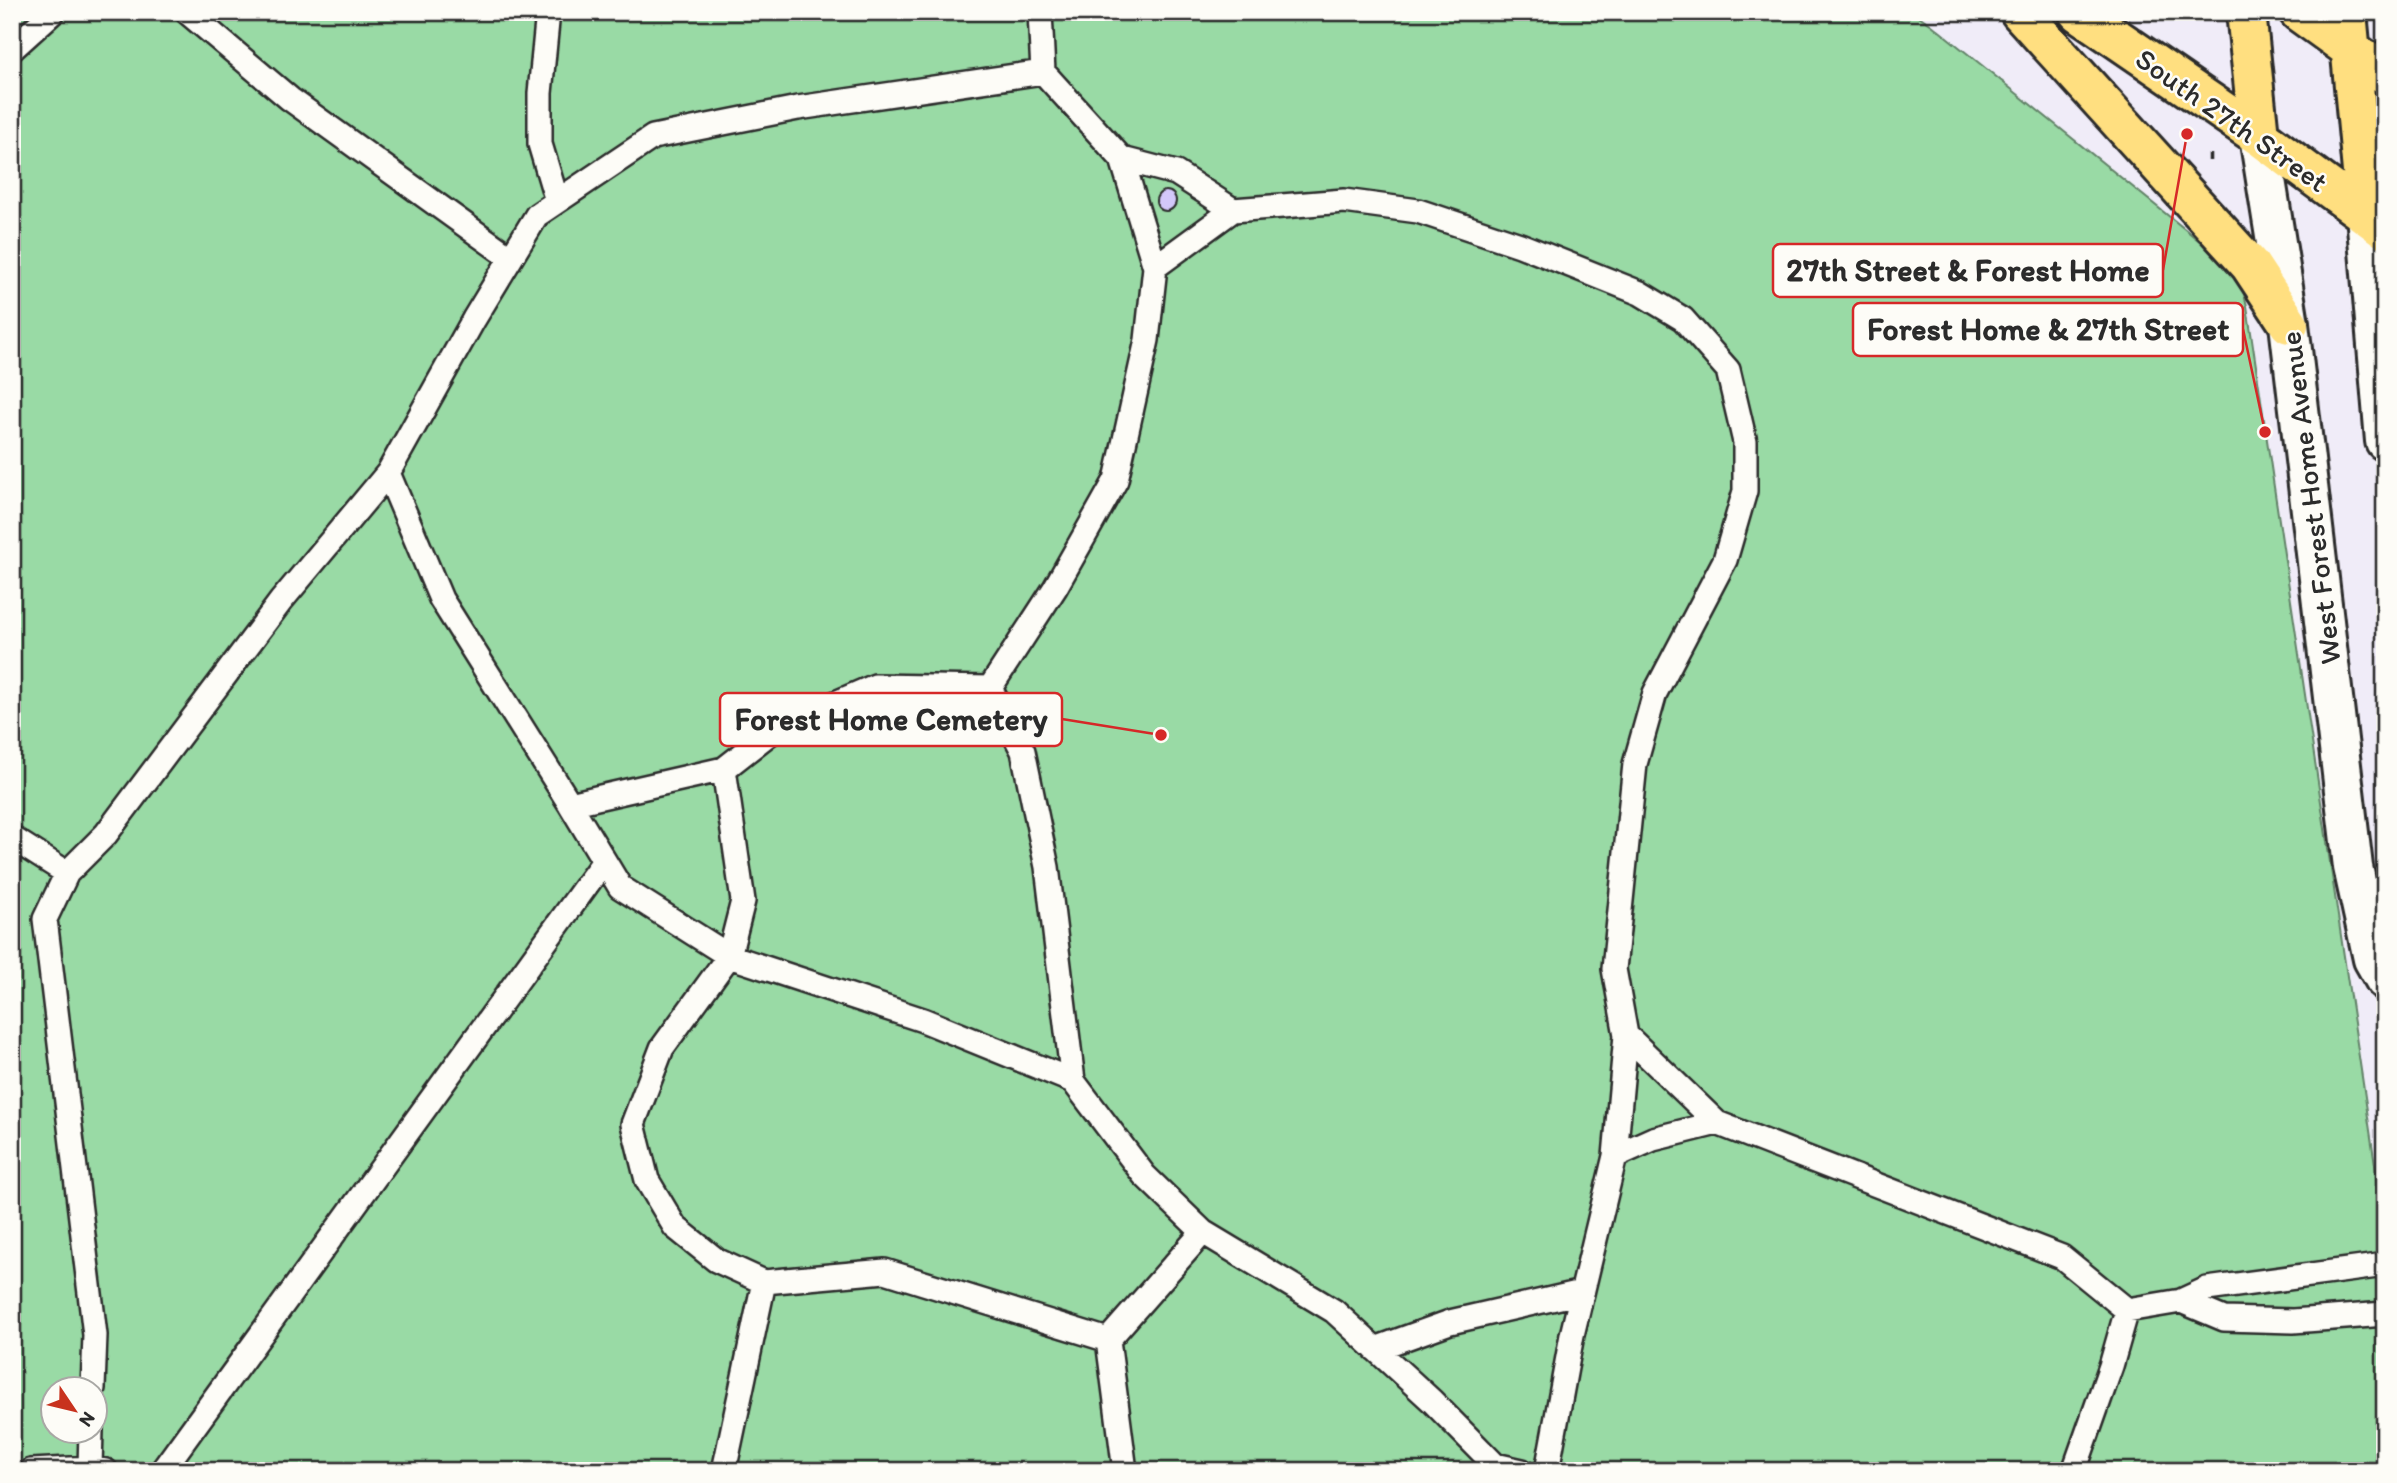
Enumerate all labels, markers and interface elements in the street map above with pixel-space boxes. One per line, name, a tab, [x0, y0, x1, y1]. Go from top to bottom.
street label: South 27th Street	[2129, 40, 2335, 200]
callout: 27th Street & Forest Home	[1773, 244, 2163, 297]
text: 27th Street & Forest Home	[1786, 251, 2150, 289]
callout: Forest Home & 27th Street	[1853, 303, 2243, 356]
text: Forest Home & 27th Street	[1867, 310, 2229, 348]
street label: West Forest Home Avenue	[2271, 329, 2349, 667]
callout: Forest Home Cemetery	[720, 693, 1062, 746]
text: Forest Home Cemetery	[735, 700, 1048, 738]
north arrow	[38, 1374, 108, 1444]
text: N	[74, 1408, 101, 1431]

